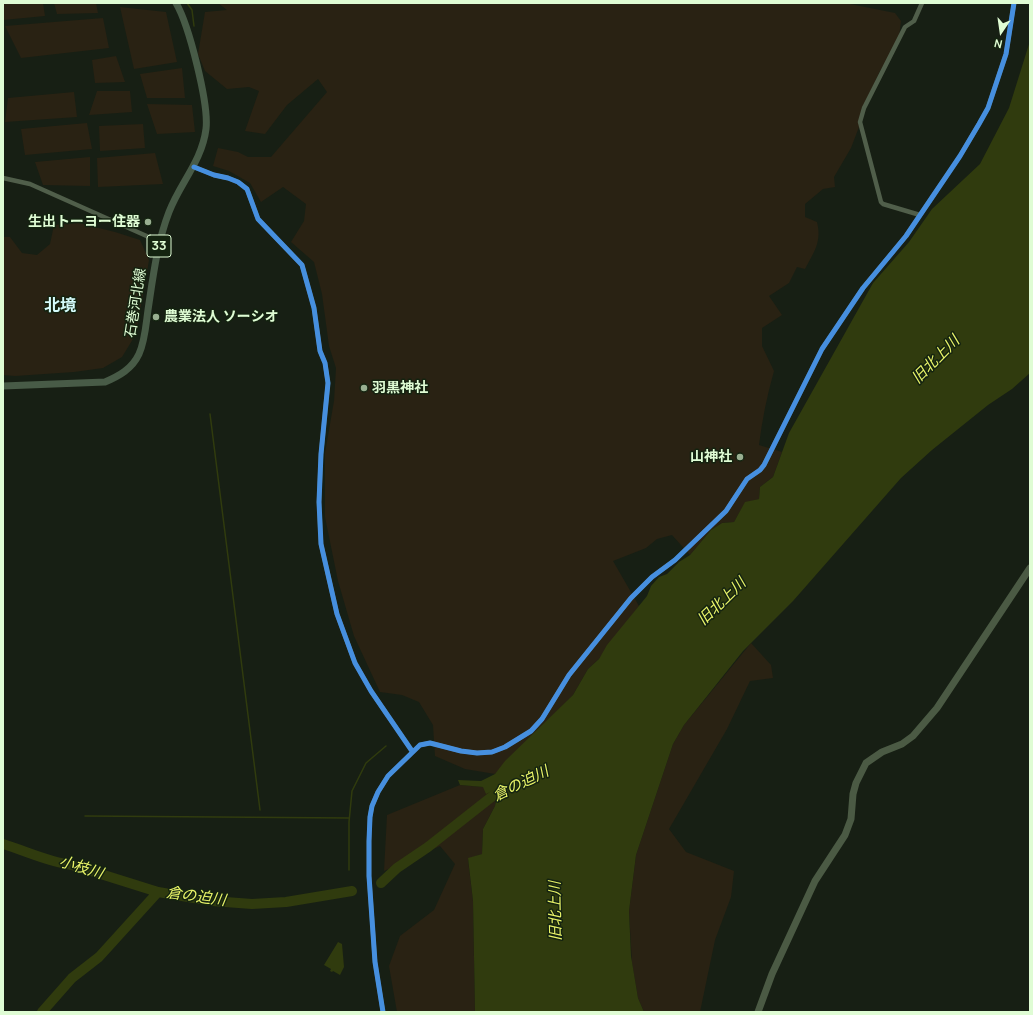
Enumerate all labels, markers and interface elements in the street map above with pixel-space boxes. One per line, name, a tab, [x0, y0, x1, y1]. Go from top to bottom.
north arrow	[981, 12, 1021, 52]
text: N	[993, 36, 1004, 52]
place label: 生出トーヨー住器	[28, 214, 140, 230]
marker: 生出トーヨー住器	[143, 217, 153, 227]
road number: 33	[147, 235, 171, 257]
street label: 石巻河北線	[122, 267, 150, 339]
district label: 北境	[44, 297, 76, 317]
place label: 農業法人 ソーシオ	[164, 309, 279, 325]
marker: 農業法人 ソーシオ	[151, 312, 161, 322]
water label: 旧北上川	[908, 332, 964, 388]
place label: 羽黒神社	[372, 380, 428, 396]
marker: 羽黒神社	[359, 383, 369, 393]
place label: 山神社	[690, 449, 732, 465]
marker: 山神社	[735, 452, 745, 462]
water label: 旧北上川	[694, 575, 750, 629]
water label: 倉の迫川	[490, 763, 552, 805]
water label: 小枝川	[57, 853, 105, 883]
water label: 旧北上川	[546, 881, 566, 941]
water label: 倉の迫川	[165, 884, 227, 910]

